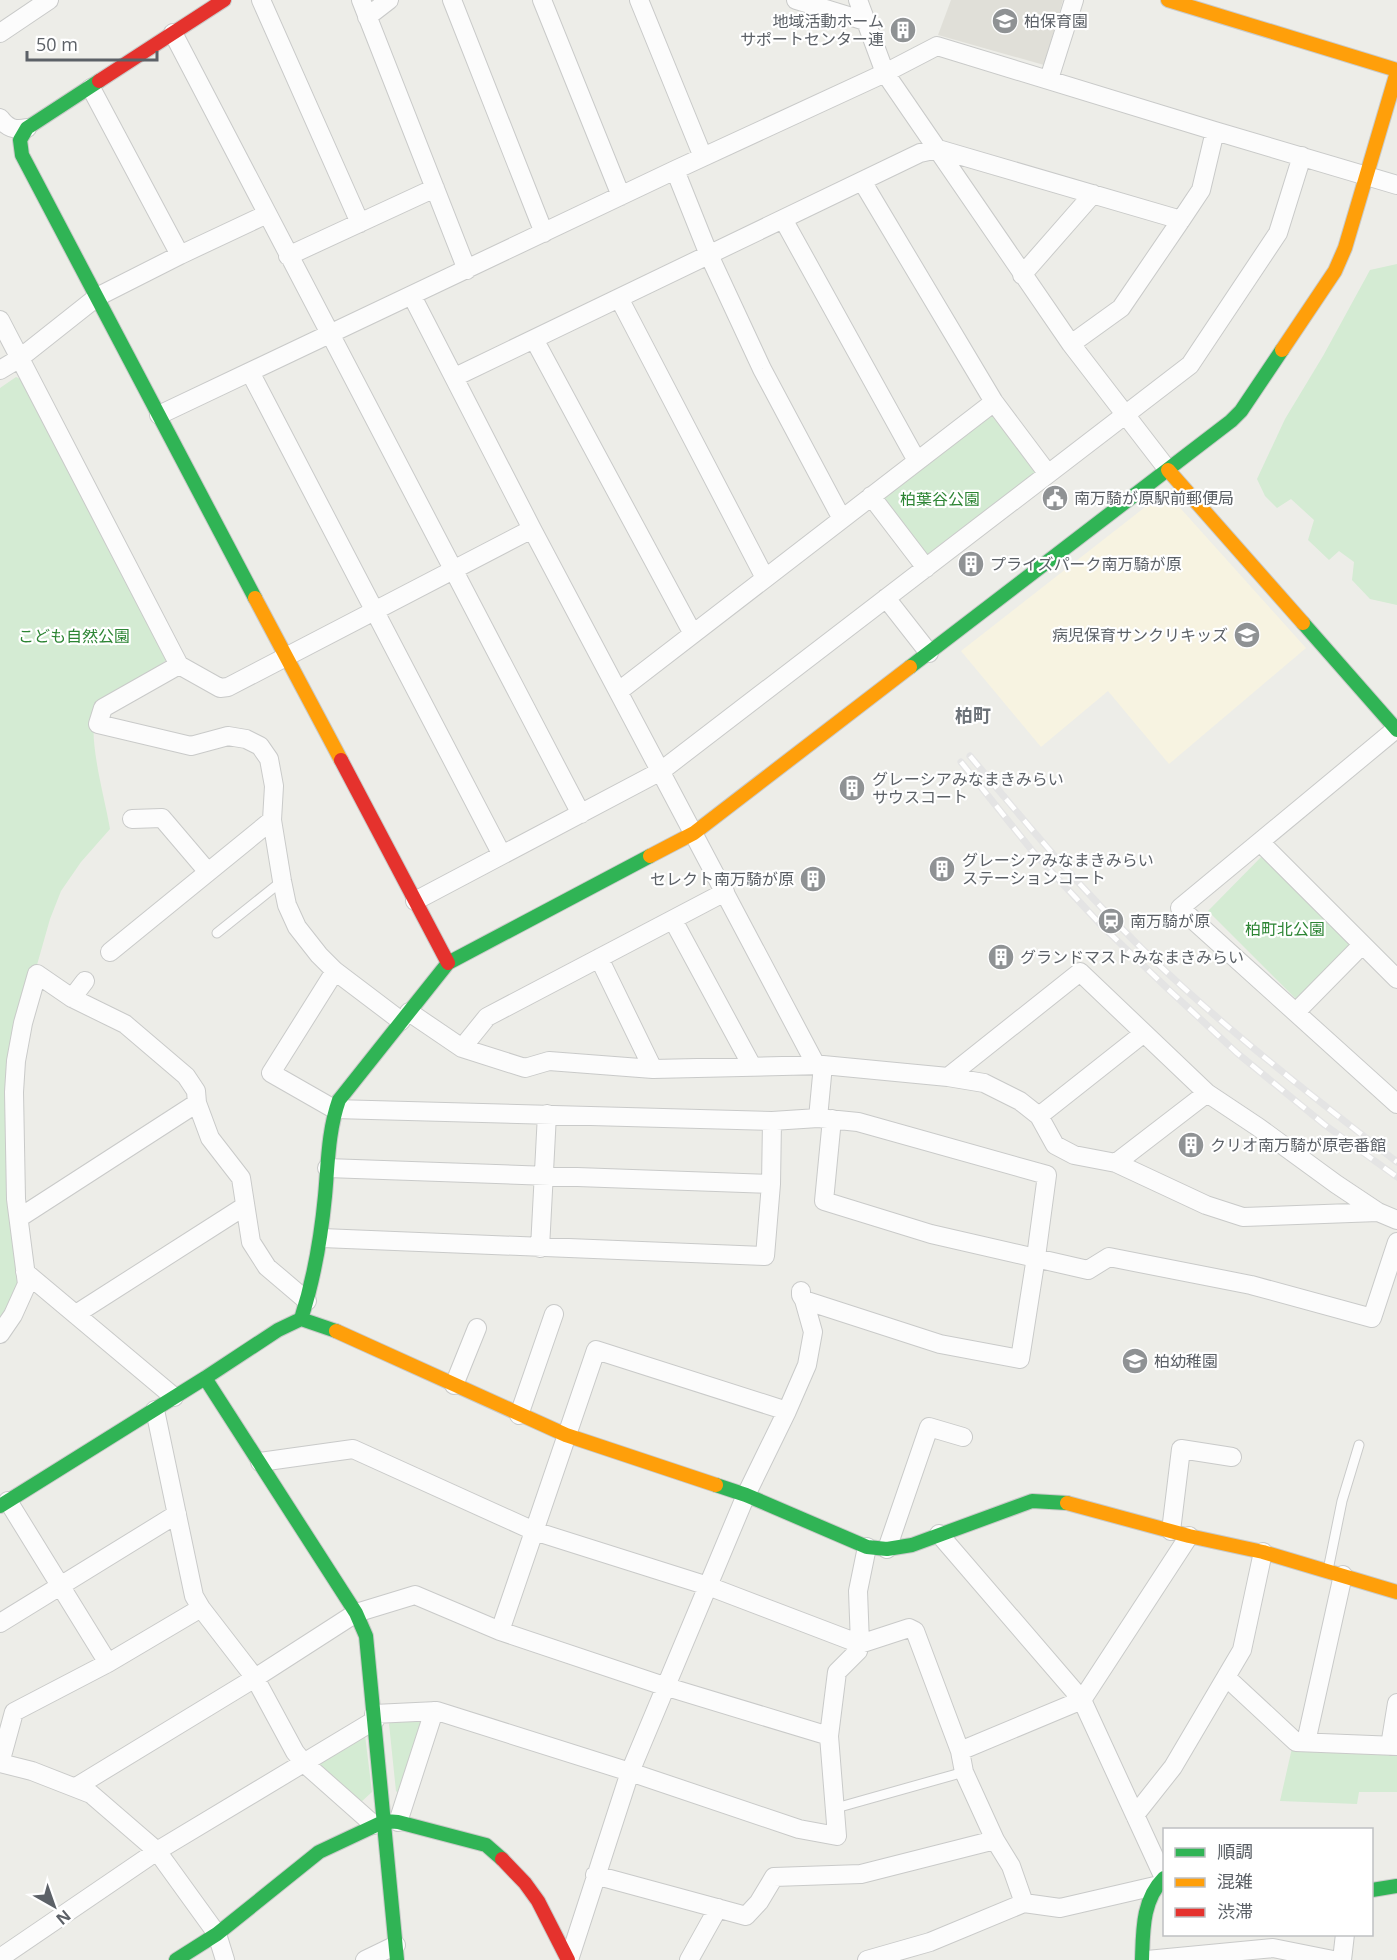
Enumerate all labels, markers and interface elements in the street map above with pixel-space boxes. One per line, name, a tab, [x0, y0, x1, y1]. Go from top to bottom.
school or university icon: 柏保育園	[990, 6, 1020, 36]
place label: 地域活動ホーム サポートセンター連	[740, 10, 884, 50]
place label: 柏保育園	[1024, 10, 1088, 32]
building icon: 地域活動ホーム サポートセンター連	[888, 15, 918, 45]
scale bar	[27, 24, 158, 62]
text: 50 m	[36, 32, 78, 56]
public building icon: 南万騎が原駅前郵便局	[1040, 483, 1070, 513]
place label: 南万騎が原駅前郵便局	[1074, 487, 1234, 509]
park label: 柏葉谷公園	[900, 488, 980, 510]
building icon: プライズパーク南万騎が原	[956, 549, 986, 579]
place label: プライズパーク南万騎が原	[990, 553, 1182, 575]
school or university icon: 病児保育サンクリキッズ	[1232, 620, 1262, 650]
place label: 病児保育サンクリキッズ	[1052, 624, 1228, 646]
park label: こども自然公園	[18, 625, 130, 647]
district label: 柏町	[955, 703, 991, 727]
place label: グレーシアみなまきみらい サウスコート	[872, 768, 1064, 808]
building icon: グレーシアみなまきみらい サウスコート	[837, 773, 867, 803]
place label: グレーシアみなまきみらい ステーションコート	[962, 849, 1154, 889]
building icon: グレーシアみなまきみらい ステーションコート	[927, 854, 957, 884]
building icon: セレクト南万騎が原	[798, 864, 828, 894]
place label: セレクト南万騎が原	[650, 868, 794, 890]
station icon: 南万騎が原	[1096, 906, 1126, 936]
place label: 南万騎が原	[1130, 910, 1210, 932]
park label: 柏町北公園	[1245, 918, 1325, 940]
building icon: グランドマストみなまきみらい	[986, 942, 1016, 972]
place label: グランドマストみなまきみらい	[1020, 946, 1244, 968]
building icon: クリオ南万騎が原壱番館	[1176, 1130, 1206, 1160]
place label: クリオ南万騎が原壱番館	[1210, 1134, 1386, 1156]
school or university icon: 柏幼稚園	[1120, 1346, 1150, 1376]
place label: 柏幼稚園	[1154, 1350, 1218, 1372]
legend	[1163, 1828, 1373, 1936]
text: 順調	[1217, 1839, 1253, 1863]
text: 混雑	[1217, 1869, 1253, 1893]
north arrow	[24, 1876, 84, 1936]
text: 渋滞	[1217, 1899, 1253, 1923]
text: N	[52, 1905, 76, 1930]

